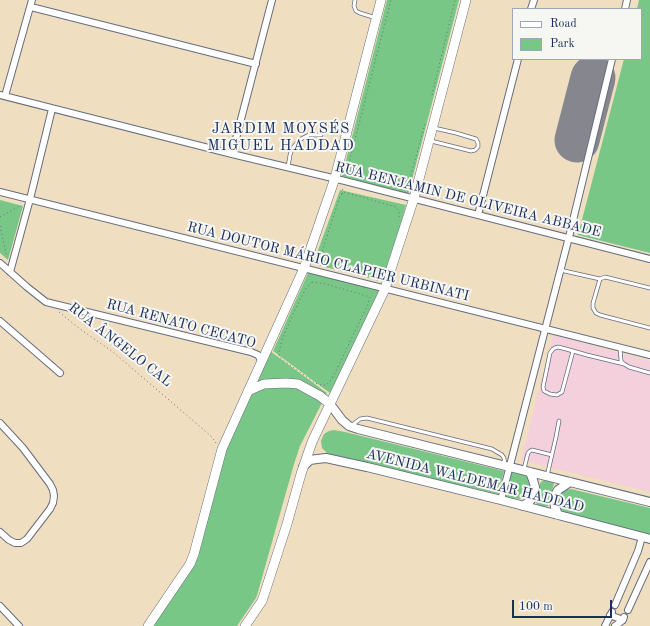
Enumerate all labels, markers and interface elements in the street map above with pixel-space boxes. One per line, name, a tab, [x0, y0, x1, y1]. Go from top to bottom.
legend	[512, 8, 642, 60]
text: Road	[550, 18, 577, 30]
text: Park	[550, 38, 575, 50]
district label: JARDIM MOYSÉS MIGUEL HADDAD	[207, 120, 355, 155]
street label: RUA BENJAMIN DE OLIVEIRA ABBADE	[333, 159, 603, 241]
street label: RUA DOUTOR MÁRIO CLAPIER URBINATI	[185, 219, 471, 305]
street label: RUA RENATO CECATO	[105, 296, 257, 352]
street label: RUA ÂNGELO CAL	[65, 299, 175, 391]
street label: AVENIDA WALDEMAR HADDAD	[364, 446, 586, 516]
scale bar	[514, 592, 614, 618]
text: 100 m	[519, 601, 553, 613]

